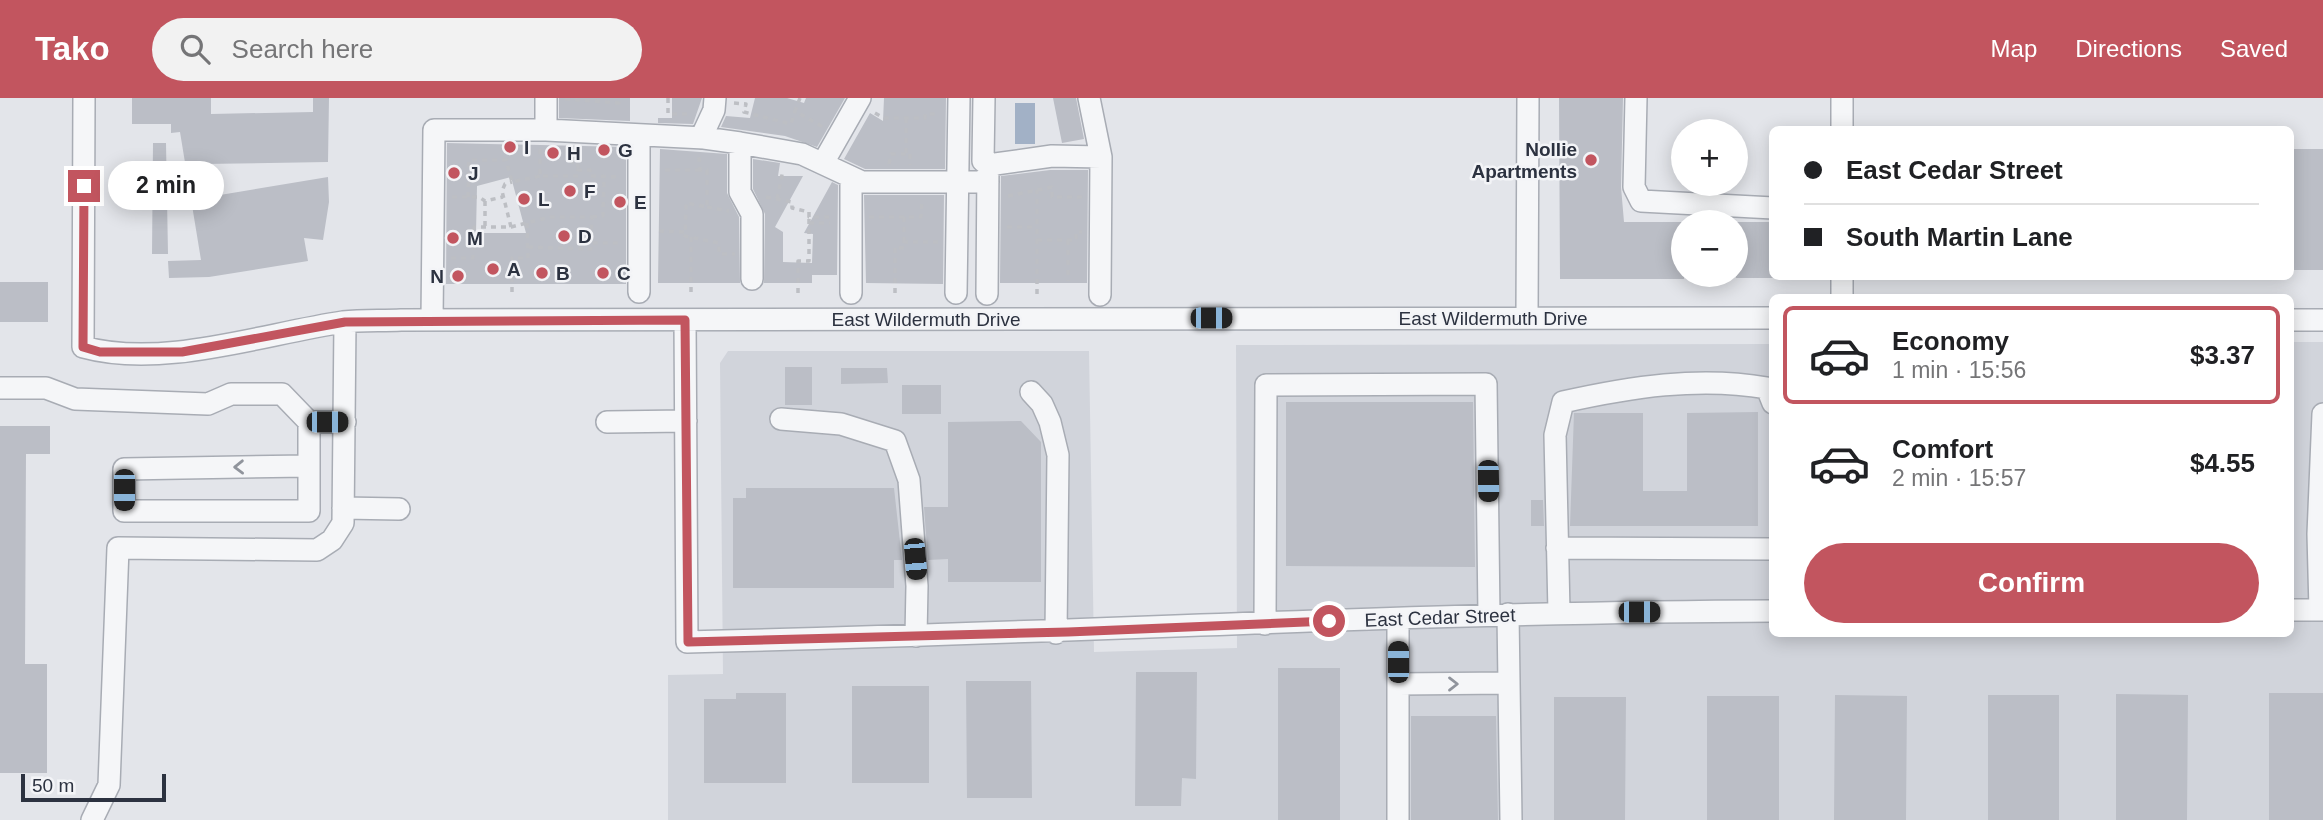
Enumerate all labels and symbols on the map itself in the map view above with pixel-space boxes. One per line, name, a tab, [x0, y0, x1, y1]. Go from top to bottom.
place label: I	[524, 137, 529, 158]
marker: I	[502, 139, 518, 155]
place label: Nollie Apartments	[1471, 139, 1577, 182]
place label: G	[618, 140, 633, 161]
marker: G	[596, 142, 612, 158]
place label: H	[567, 143, 581, 164]
marker: H	[545, 145, 561, 161]
marker: Nollie Apartments	[1583, 152, 1599, 168]
callout: 2 min	[108, 162, 224, 210]
place label: J	[468, 163, 479, 184]
marker: J	[446, 165, 462, 181]
route end	[68, 170, 100, 202]
place label: F	[584, 181, 596, 202]
marker: F	[562, 183, 578, 199]
place label: L	[538, 189, 550, 210]
marker: L	[516, 191, 532, 207]
place label: E	[634, 192, 647, 213]
marker: E	[612, 194, 628, 210]
place label: D	[578, 226, 592, 247]
place label: M	[467, 228, 483, 249]
marker: D	[556, 228, 572, 244]
marker: M	[445, 230, 461, 246]
place label: A	[507, 259, 521, 280]
marker: A	[485, 261, 501, 277]
place label: B	[556, 263, 570, 284]
place label: C	[617, 263, 631, 284]
marker: B	[534, 265, 550, 281]
marker: C	[595, 265, 611, 281]
place label: N	[430, 266, 444, 287]
marker: N	[450, 268, 466, 284]
car	[1191, 308, 1233, 329]
street label: East Wildermuth Drive	[1399, 308, 1588, 329]
street label: East Wildermuth Drive	[832, 309, 1021, 330]
car	[307, 412, 349, 433]
one-way arrow	[233, 459, 243, 475]
car	[1478, 460, 1499, 502]
car	[114, 469, 135, 511]
car	[903, 537, 928, 581]
car	[1619, 602, 1661, 623]
street label: East Cedar Street	[1364, 604, 1517, 631]
route start	[1313, 605, 1345, 637]
car	[1388, 641, 1409, 683]
one-way arrow	[1449, 676, 1459, 692]
scale bar	[21, 771, 166, 803]

